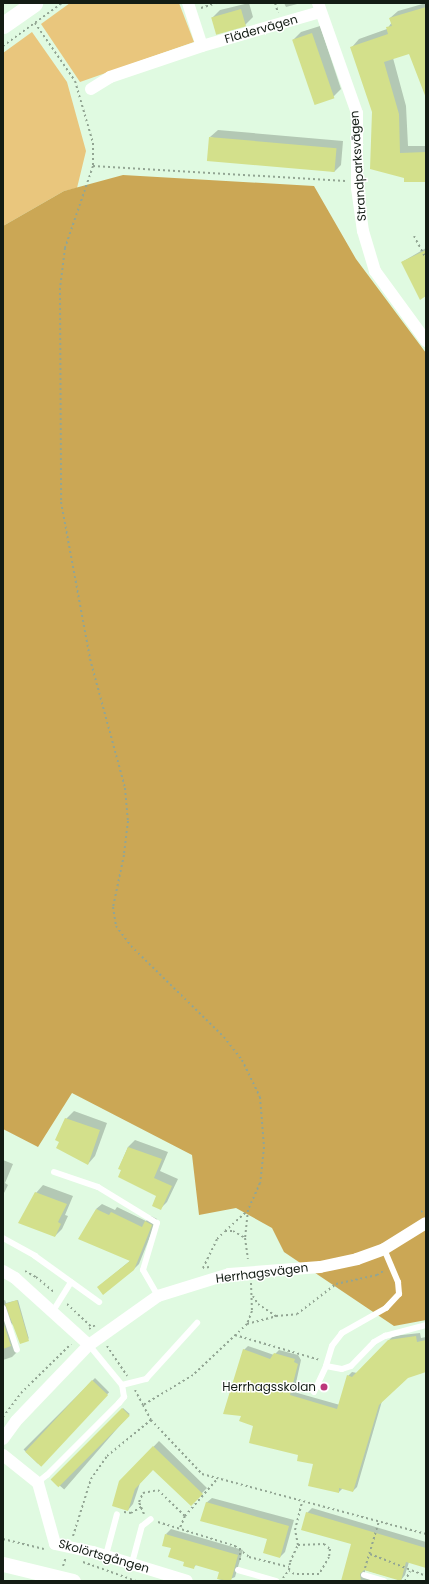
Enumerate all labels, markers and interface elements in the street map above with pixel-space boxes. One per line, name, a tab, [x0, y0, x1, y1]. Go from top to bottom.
street label: Flädervägen	[223, 12, 299, 46]
street label: Strandparksvägen	[347, 110, 369, 222]
street label: Herrhagsvägen	[215, 1260, 309, 1286]
place label: Herrhagsskolan	[222, 1380, 316, 1394]
marker: Herrhagsskolan	[319, 1382, 329, 1392]
street label: Skolörtsgången	[57, 1536, 151, 1576]

